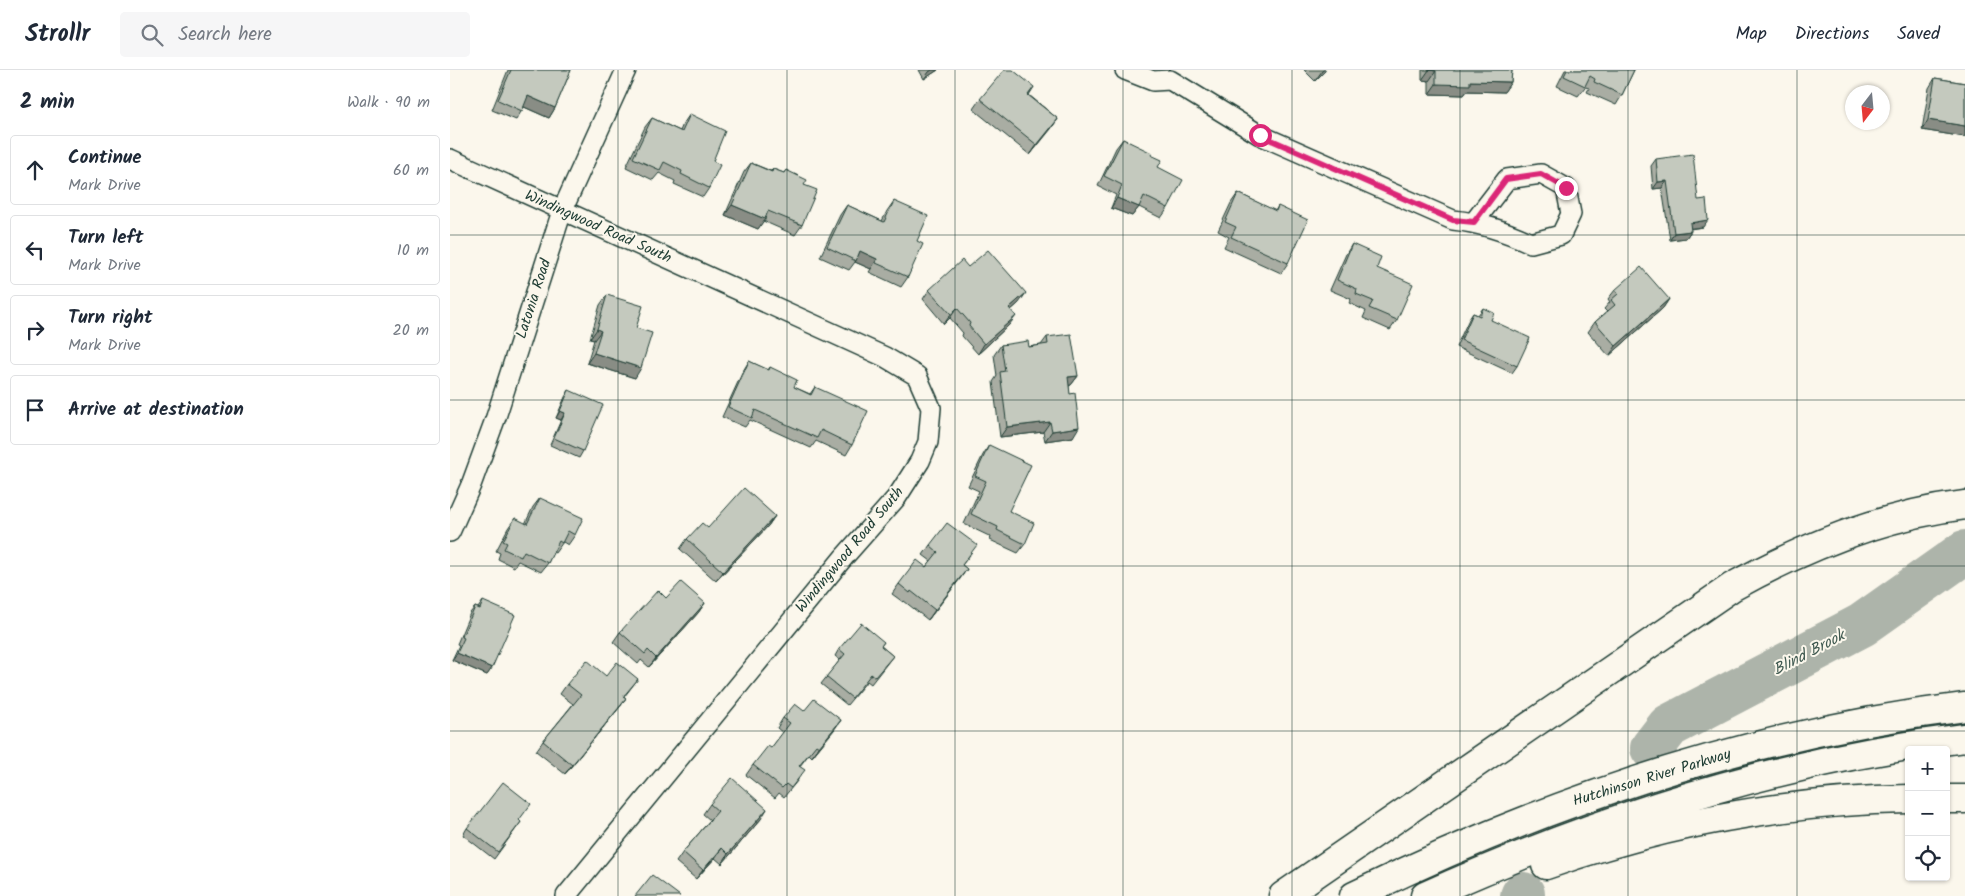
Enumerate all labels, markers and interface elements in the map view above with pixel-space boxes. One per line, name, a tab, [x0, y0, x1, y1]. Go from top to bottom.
search box	[120, 12, 470, 57]
text: Strollr	[25, 15, 90, 54]
text: Search here	[178, 20, 272, 50]
text: Map	[1735, 20, 1767, 49]
text: Directions	[1795, 20, 1869, 49]
text: Saved	[1897, 20, 1940, 49]
icon: search	[138, 21, 166, 49]
north arrow	[1845, 85, 1890, 130]
text: 2 min	[20, 86, 75, 119]
text: Walk · 90 m	[347, 90, 430, 115]
route start	[1249, 124, 1272, 147]
text: Continue	[68, 143, 141, 173]
icon: ahead	[21, 156, 49, 184]
text: 60 m	[393, 158, 429, 183]
text: Mark Drive	[68, 173, 141, 198]
route end	[1555, 177, 1578, 200]
street label: Windingwood Road South	[521, 184, 675, 270]
text: Turn left	[68, 223, 143, 253]
icon: left	[21, 236, 49, 264]
text: 10 m	[397, 238, 429, 263]
text: Mark Drive	[68, 253, 141, 278]
street label: Latonia Road	[510, 256, 558, 342]
text: Turn right	[68, 303, 153, 333]
icon: right	[21, 316, 49, 344]
text: 20 m	[393, 318, 429, 343]
text: Mark Drive	[68, 333, 141, 358]
text: Arrive at destination	[68, 395, 244, 425]
icon: arrive	[21, 396, 49, 424]
street label: Windingwood Road South	[790, 482, 910, 618]
water label: Blind Brook	[1769, 622, 1852, 682]
street label: Hutchinson River Parkway	[1570, 742, 1735, 813]
map controls	[1905, 746, 1950, 881]
button: +	[1905, 746, 1950, 791]
button: −	[1905, 791, 1950, 836]
button: locate	[1905, 836, 1950, 881]

